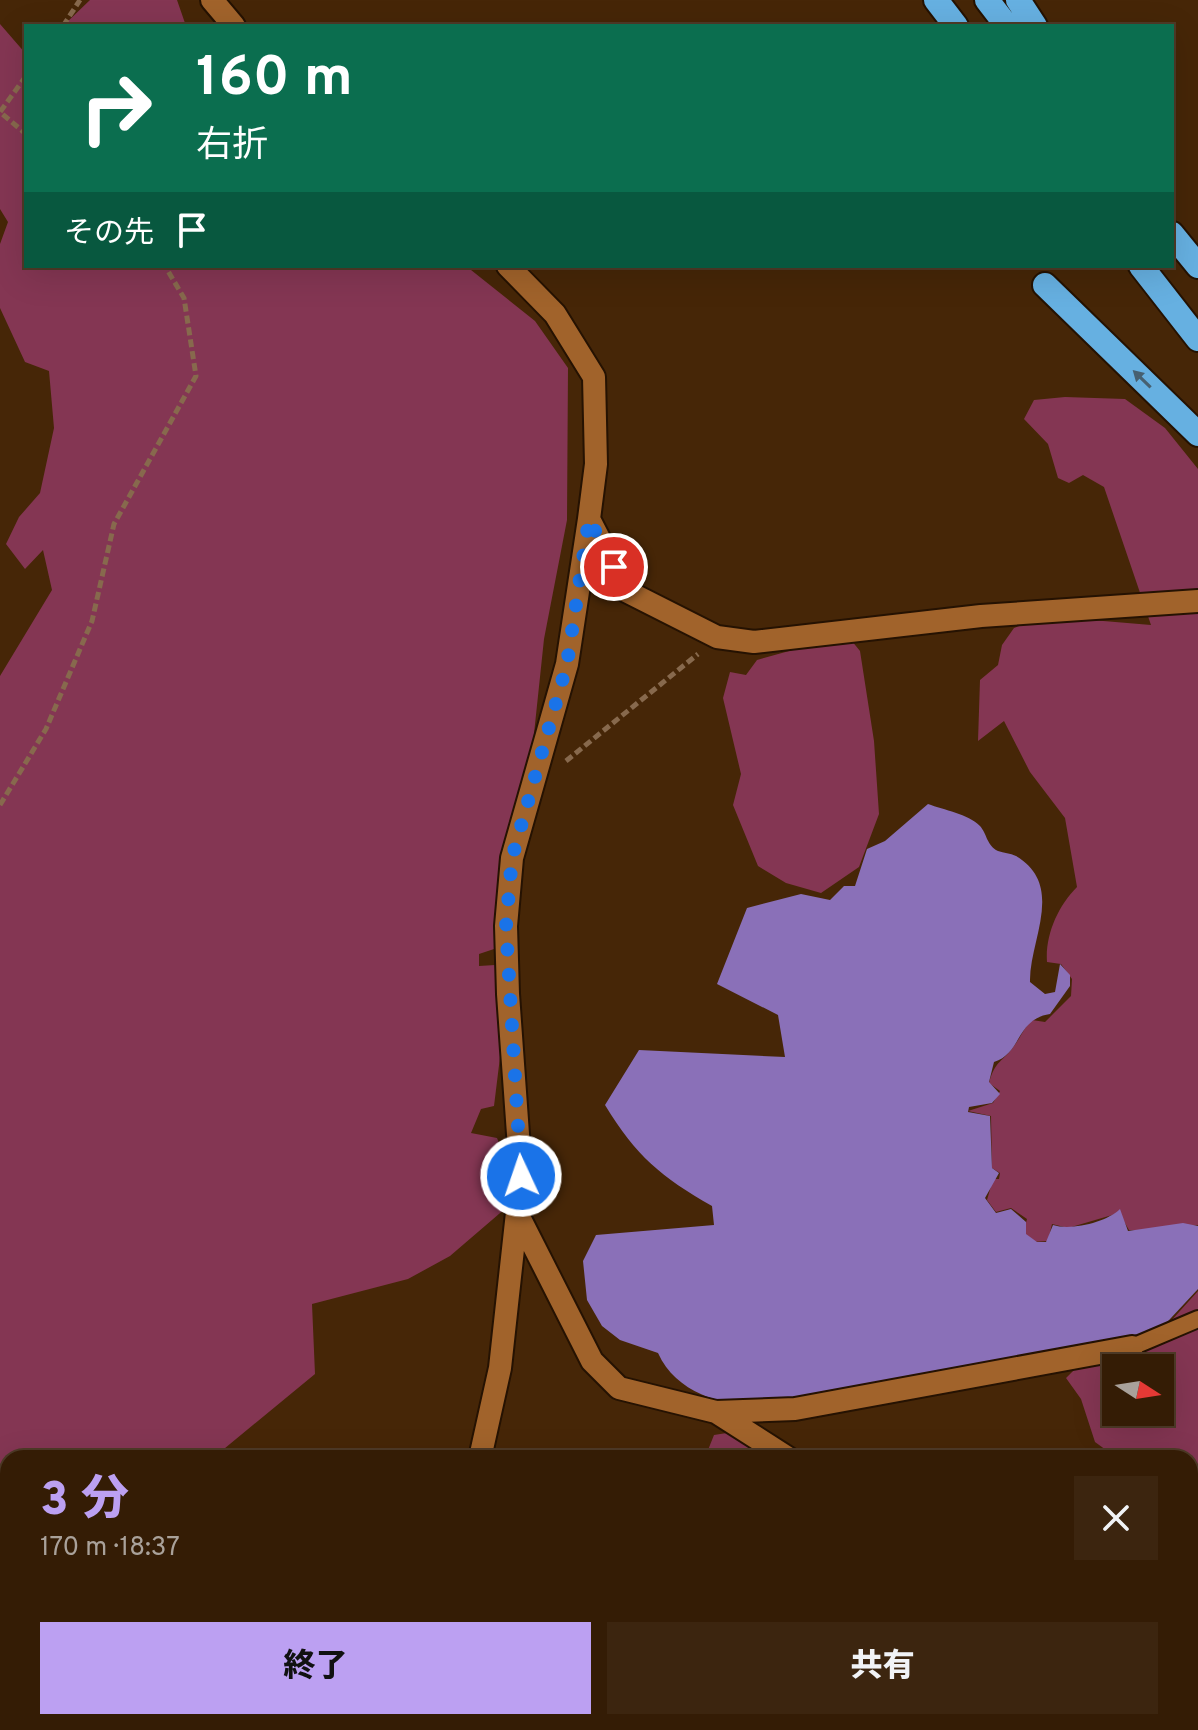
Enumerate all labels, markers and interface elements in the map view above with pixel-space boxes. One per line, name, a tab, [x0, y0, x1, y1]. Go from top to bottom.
text: 160 m	[196, 45, 353, 115]
icon: right	[64, 56, 168, 160]
text: 右折	[196, 124, 268, 170]
icon: arrive	[170, 208, 214, 252]
text: その先	[64, 216, 154, 253]
one-way arrow	[1133, 371, 1152, 389]
pin	[580, 533, 648, 601]
icon: arrive	[592, 545, 636, 589]
position arrow	[479, 1134, 563, 1218]
north arrow	[1102, 1354, 1174, 1426]
map controls	[1102, 1354, 1174, 1426]
text: 3 分	[40, 1472, 129, 1532]
button: close	[1074, 1476, 1158, 1560]
text: 170 m · 18:37	[40, 1532, 180, 1565]
button: 終了	[40, 1622, 591, 1714]
button: 共有	[607, 1622, 1158, 1714]

